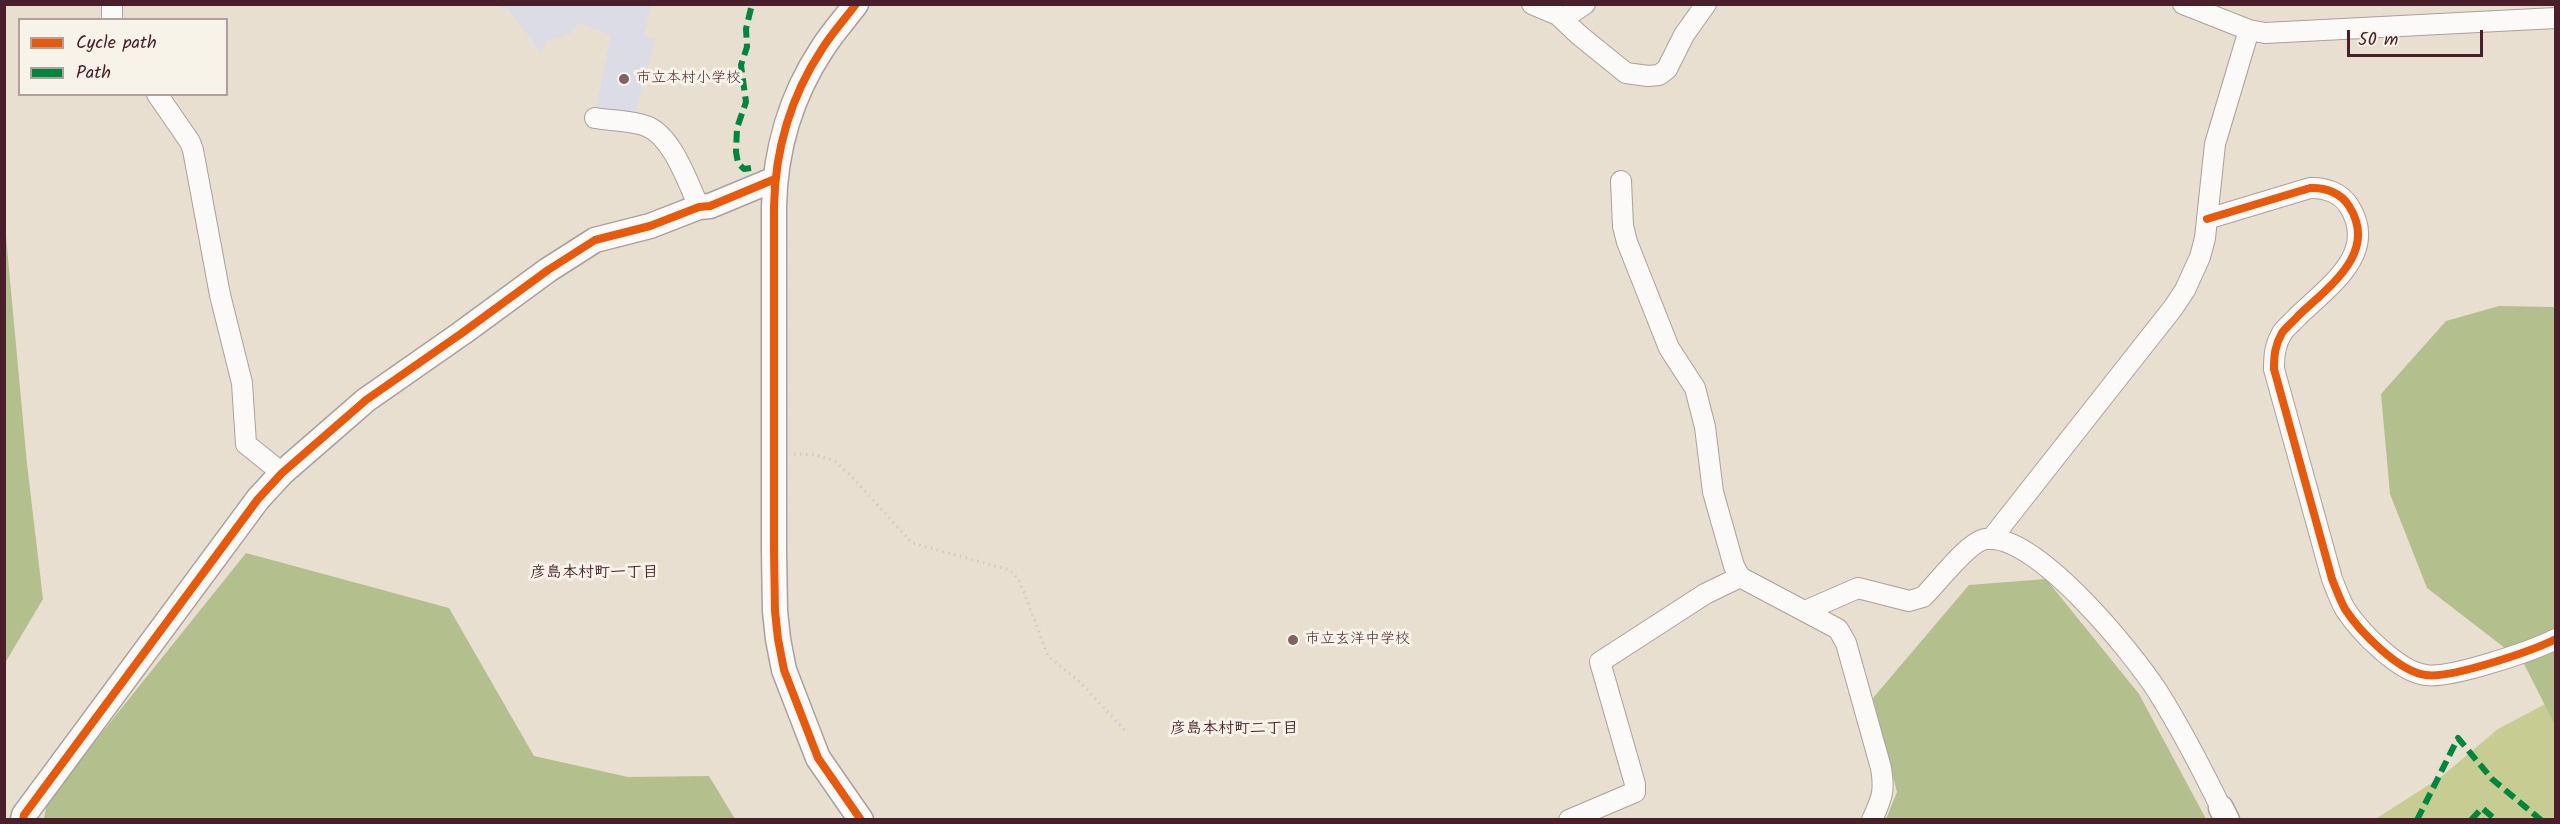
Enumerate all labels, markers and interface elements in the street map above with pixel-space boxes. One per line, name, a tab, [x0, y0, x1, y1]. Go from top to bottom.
legend	[18, 18, 228, 96]
scale bar	[2350, 18, 2486, 56]
text: 50 m	[2358, 26, 2398, 55]
text: Cycle path	[76, 29, 157, 58]
text: Path	[76, 59, 111, 88]
place label: 市立本村小学校	[636, 70, 741, 88]
marker: 市立本村小学校	[617, 72, 631, 86]
district label: 彦島本村町一丁目	[530, 564, 658, 584]
place label: 市立玄洋中学校	[1305, 631, 1410, 649]
marker: 市立玄洋中学校	[1286, 633, 1300, 647]
district label: 彦島本村町二丁目	[1170, 720, 1298, 740]

